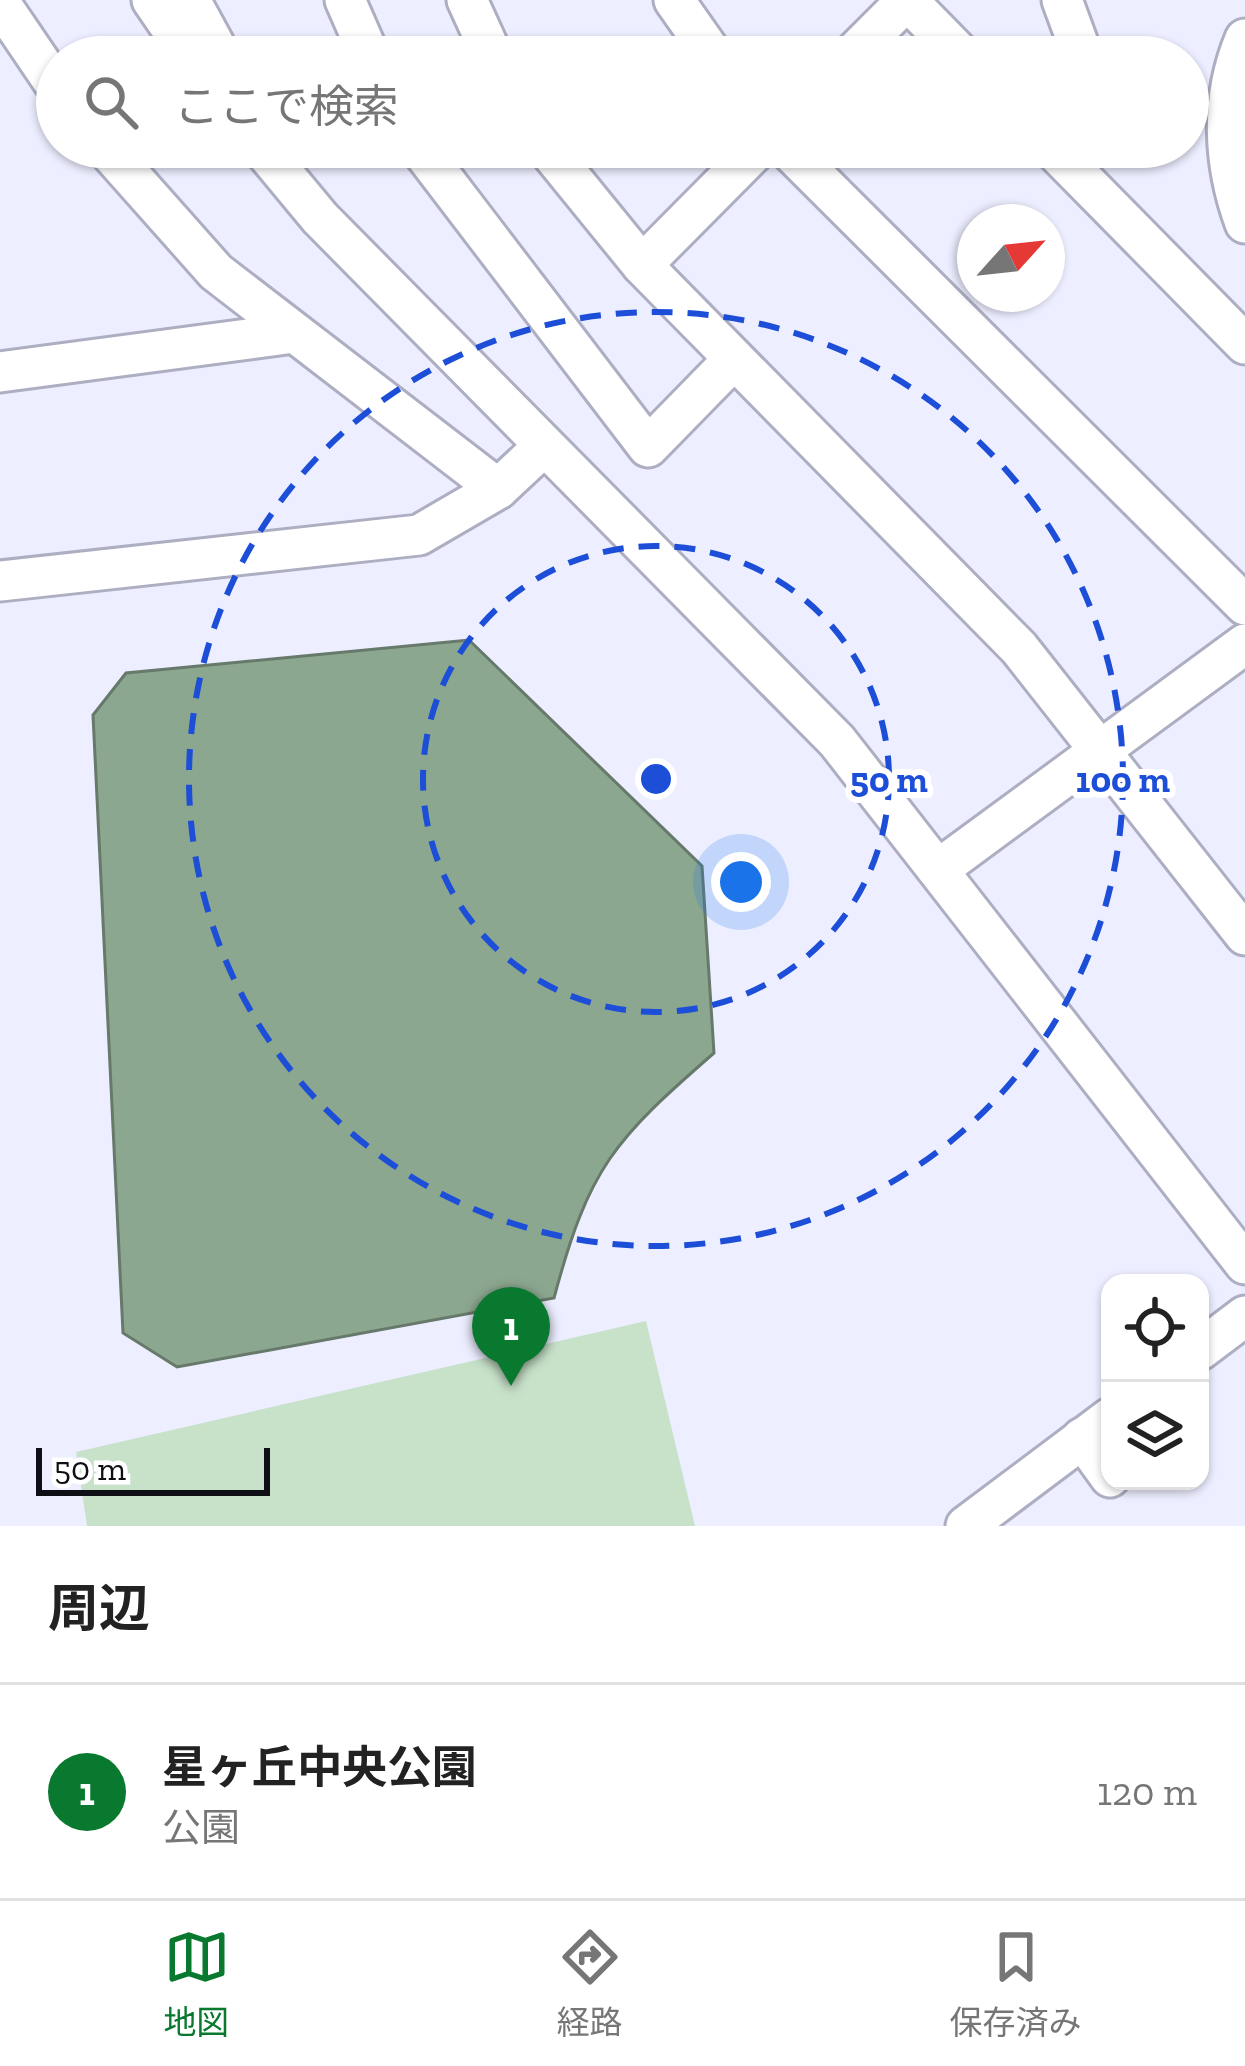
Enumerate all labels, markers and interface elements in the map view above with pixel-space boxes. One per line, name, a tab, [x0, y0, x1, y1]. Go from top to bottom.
search box	[36, 36, 1209, 168]
icon: search	[78, 69, 144, 135]
text: ここで検索	[174, 80, 399, 134]
north arrow	[957, 204, 1065, 312]
centre of rings	[635, 758, 677, 800]
text: 50 m	[850, 758, 928, 801]
text: 100 m	[1076, 758, 1171, 801]
your location	[711, 852, 771, 912]
map controls	[1101, 1274, 1209, 1490]
button: locate	[1101, 1274, 1209, 1382]
pin: 1	[472, 1287, 550, 1386]
button: layers	[1101, 1382, 1209, 1490]
scale bar	[36, 1442, 270, 1495]
text: 50 m	[54, 1449, 126, 1488]
text: 周辺	[48, 1578, 150, 1639]
text: 星ヶ丘中央公園	[162, 1741, 477, 1795]
text: 1	[79, 1768, 95, 1815]
text: 120 m	[1097, 1768, 1197, 1815]
text: 公園	[162, 1804, 240, 1851]
tab: 地図	[164, 1924, 230, 2044]
tab: 経路	[557, 1924, 623, 2044]
tab: 保存済み	[950, 1924, 1082, 2044]

